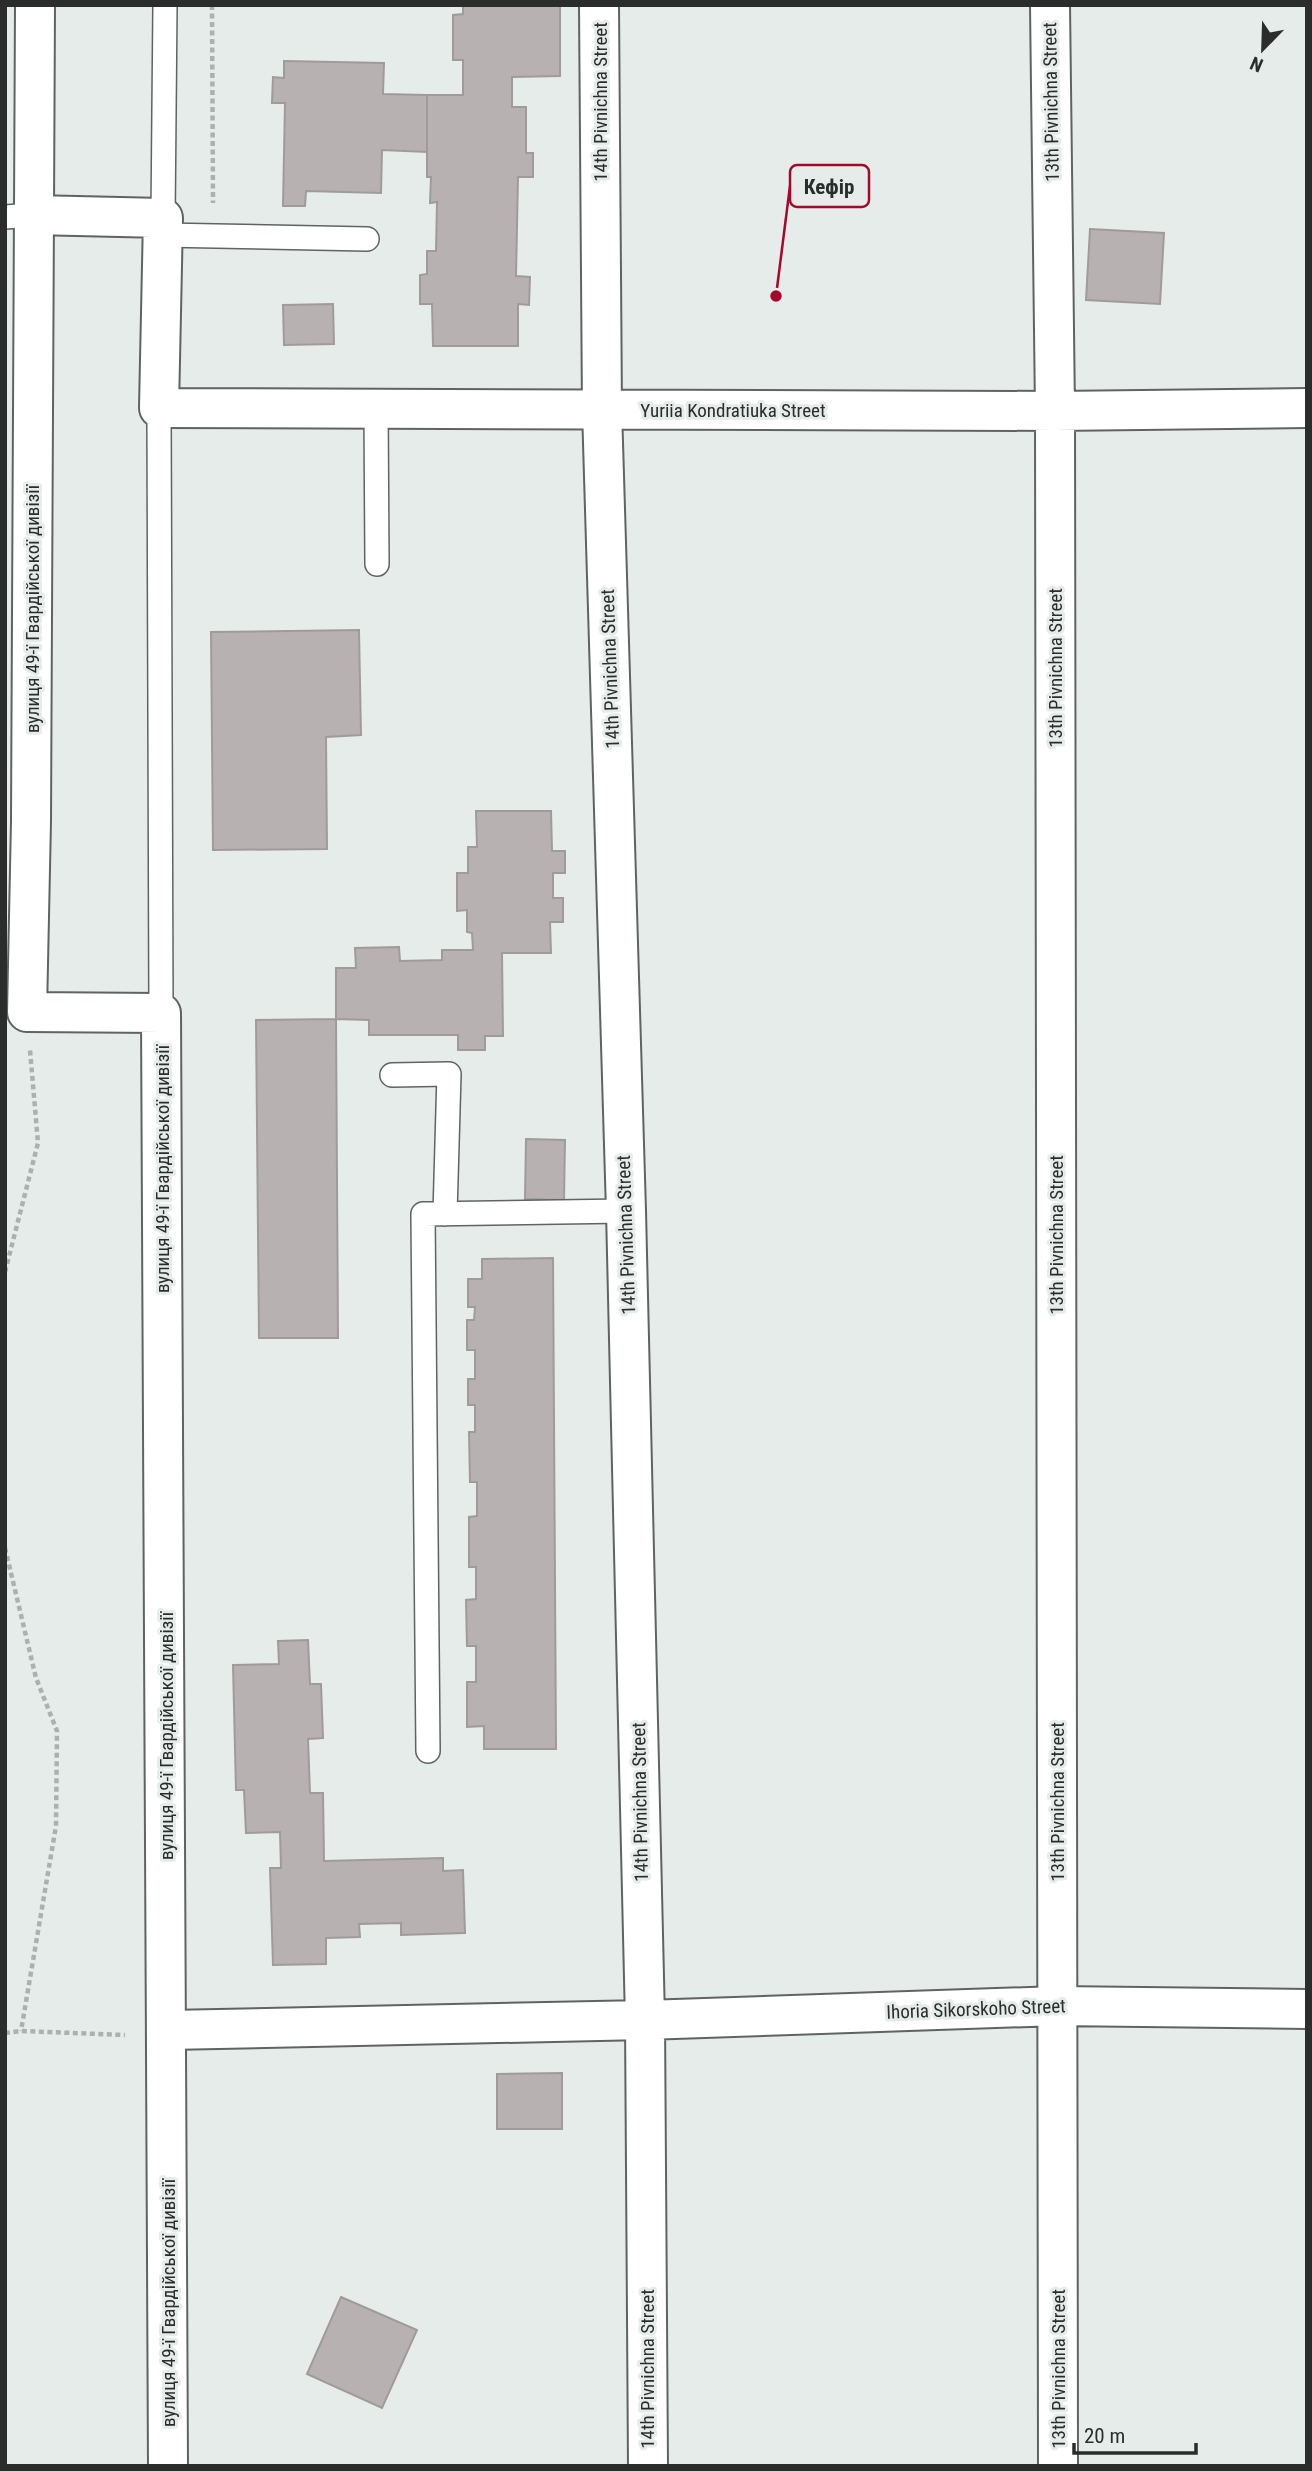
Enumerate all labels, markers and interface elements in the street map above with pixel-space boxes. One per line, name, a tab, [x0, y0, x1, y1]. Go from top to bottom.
north arrow	[1228, 14, 1298, 84]
street label: 14th Pivnichna Street	[589, 22, 612, 182]
street label: 13th Pivnichna Street	[1038, 22, 1064, 182]
text: N	[1247, 51, 1266, 77]
callout: Кефір	[790, 165, 869, 207]
text: Кефір	[804, 175, 854, 199]
street label: Yuriia Kondratiuka Street	[640, 399, 826, 422]
street label: вулиця 49-ї Гвардійської дивізії	[21, 483, 44, 733]
street label: 13th Pivnichna Street	[1044, 588, 1067, 748]
street label: 14th Pivnichna Street	[596, 589, 624, 749]
street label: вулиця 49-ї Гвардійської дивізії	[151, 1043, 174, 1293]
street label: 14th Pivnichna Street	[612, 1155, 640, 1315]
street label: 13th Pivnichna Street	[1045, 1155, 1068, 1315]
street label: вулиця 49-ї Гвардійської дивізії	[155, 1610, 178, 1860]
street label: 14th Pivnichna Street	[627, 1722, 653, 1882]
street label: 13th Pivnichna Street	[1046, 1722, 1069, 1882]
street label: Ihoria Sikorskoho Street	[886, 1994, 1066, 2024]
street label: вулиця 49-ї Гвардійської дивізії	[157, 2177, 180, 2427]
street label: 14th Pivnichna Street	[636, 2289, 659, 2449]
street label: 13th Pivnichna Street	[1047, 2289, 1070, 2449]
scale bar	[1074, 2412, 1196, 2456]
text: 20 m	[1084, 2424, 1125, 2448]

